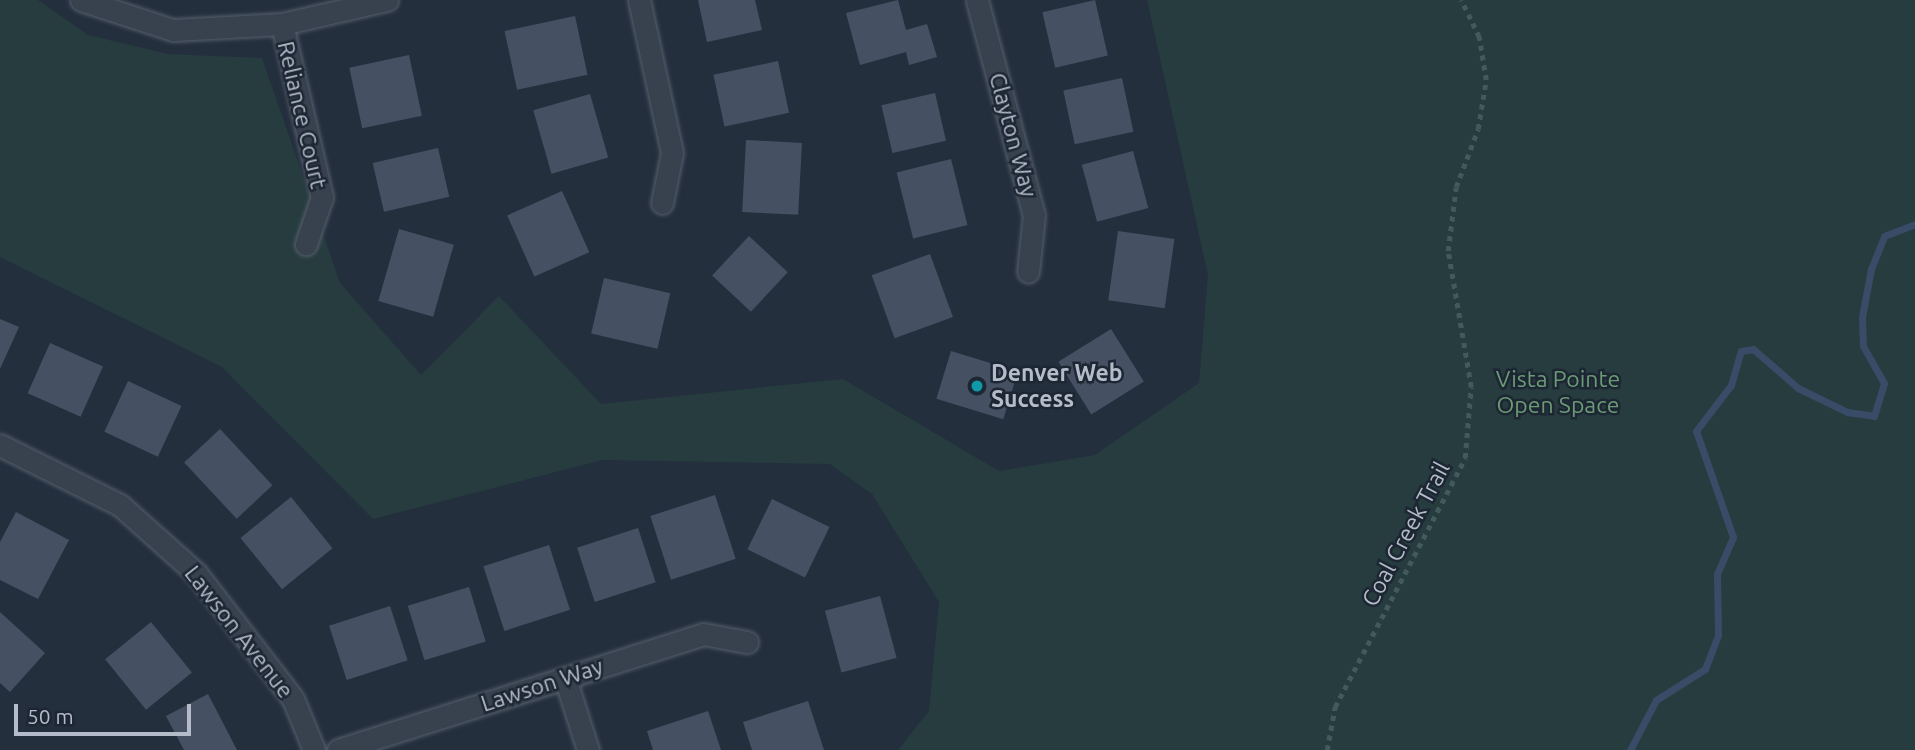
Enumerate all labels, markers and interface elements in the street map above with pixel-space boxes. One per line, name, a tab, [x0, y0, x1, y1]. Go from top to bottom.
street label: Reliance Court	[272, 39, 332, 191]
street label: Clayton Way	[983, 70, 1043, 200]
place label: Denver Web Success	[991, 359, 1122, 413]
park label: Vista Pointe Open Space	[1496, 365, 1620, 419]
marker: Denver Web Success	[969, 378, 985, 394]
street label: Coal Creek Trail	[1356, 457, 1456, 611]
street label: Lawson Avenue	[179, 560, 299, 704]
street label: Lawson Way	[477, 652, 607, 718]
scale bar	[18, 690, 194, 734]
text: 50 m	[27, 704, 74, 728]

